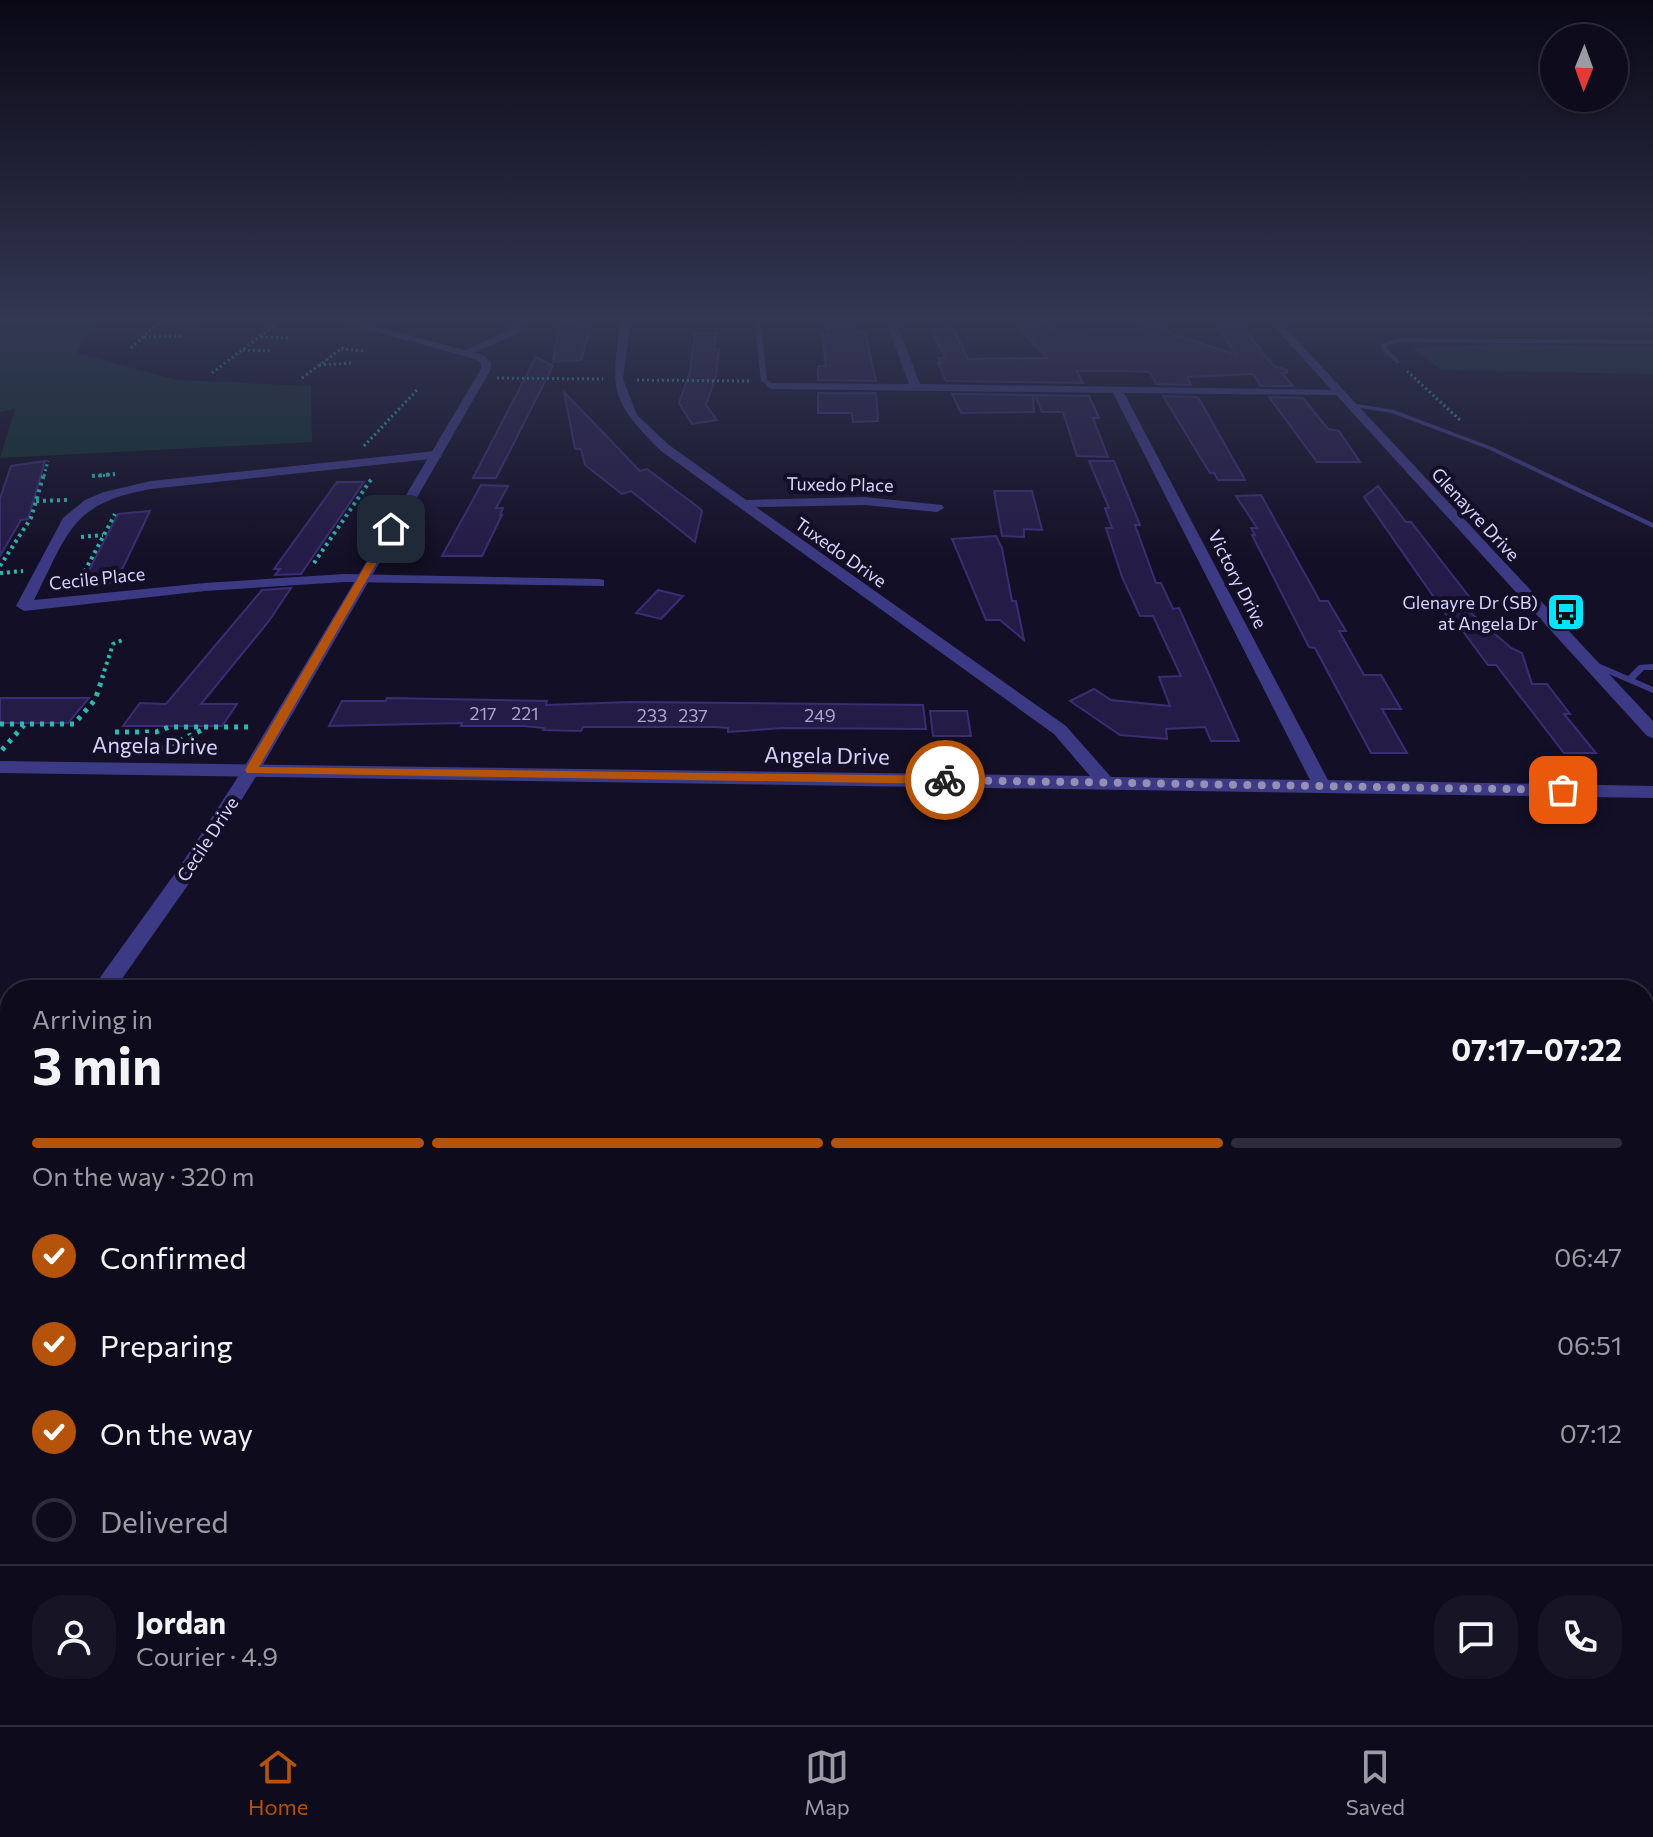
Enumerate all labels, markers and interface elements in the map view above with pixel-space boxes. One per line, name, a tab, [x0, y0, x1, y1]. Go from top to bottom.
north arrow	[1540, 24, 1628, 112]
map controls	[1540, 24, 1628, 112]
street label: Glenayre Drive	[1427, 463, 1525, 565]
street label: Tuxedo Place	[786, 472, 894, 496]
pin	[357, 495, 425, 563]
icon: home	[369, 507, 413, 551]
street label: Tuxedo Drive	[791, 512, 891, 592]
street label: Victory Drive	[1204, 526, 1272, 632]
street label: Cecile Place	[48, 562, 146, 594]
place label: Glenayre Dr (SB) at Angela Dr	[1402, 591, 1538, 634]
bus stop icon: Glenayre Dr (SB) at Angela Dr	[1545, 591, 1587, 633]
house number: 217	[469, 702, 497, 724]
house number: 221	[511, 702, 539, 724]
house number: 233	[637, 704, 667, 726]
house number: 237	[678, 704, 708, 726]
house number: 249	[804, 704, 836, 726]
street label: Angela Drive	[92, 730, 218, 760]
street label: Angela Drive	[764, 740, 890, 770]
courier	[905, 740, 985, 820]
pin	[1529, 756, 1597, 824]
icon: bike	[923, 758, 967, 802]
icon: bag	[1541, 768, 1585, 812]
street label: Cecile Drive	[172, 793, 242, 885]
text: Arriving in	[32, 1003, 153, 1034]
text: 07:17–07:22	[1451, 1030, 1622, 1067]
text: 3 min	[32, 1032, 162, 1096]
text: On the way · 320 m	[32, 1160, 255, 1191]
icon: check	[32, 1234, 76, 1278]
text: Confirmed	[100, 1238, 247, 1275]
text: 06:47	[1554, 1241, 1622, 1272]
icon: check	[32, 1322, 76, 1366]
text: Preparing	[100, 1326, 233, 1363]
text: 06:51	[1557, 1329, 1622, 1360]
icon: check	[32, 1410, 76, 1454]
text: On the way	[100, 1414, 253, 1451]
text: 07:12	[1560, 1417, 1622, 1448]
text: Delivered	[100, 1502, 229, 1539]
button: person	[32, 1595, 116, 1679]
button: chat	[1434, 1595, 1518, 1679]
button: phone	[1538, 1595, 1622, 1679]
text: Jordan	[136, 1603, 226, 1640]
text: Courier · 4.9	[136, 1640, 278, 1671]
tab: Home	[248, 1745, 308, 1820]
tab: Map	[804, 1745, 850, 1820]
tab: Saved	[1346, 1745, 1405, 1820]

